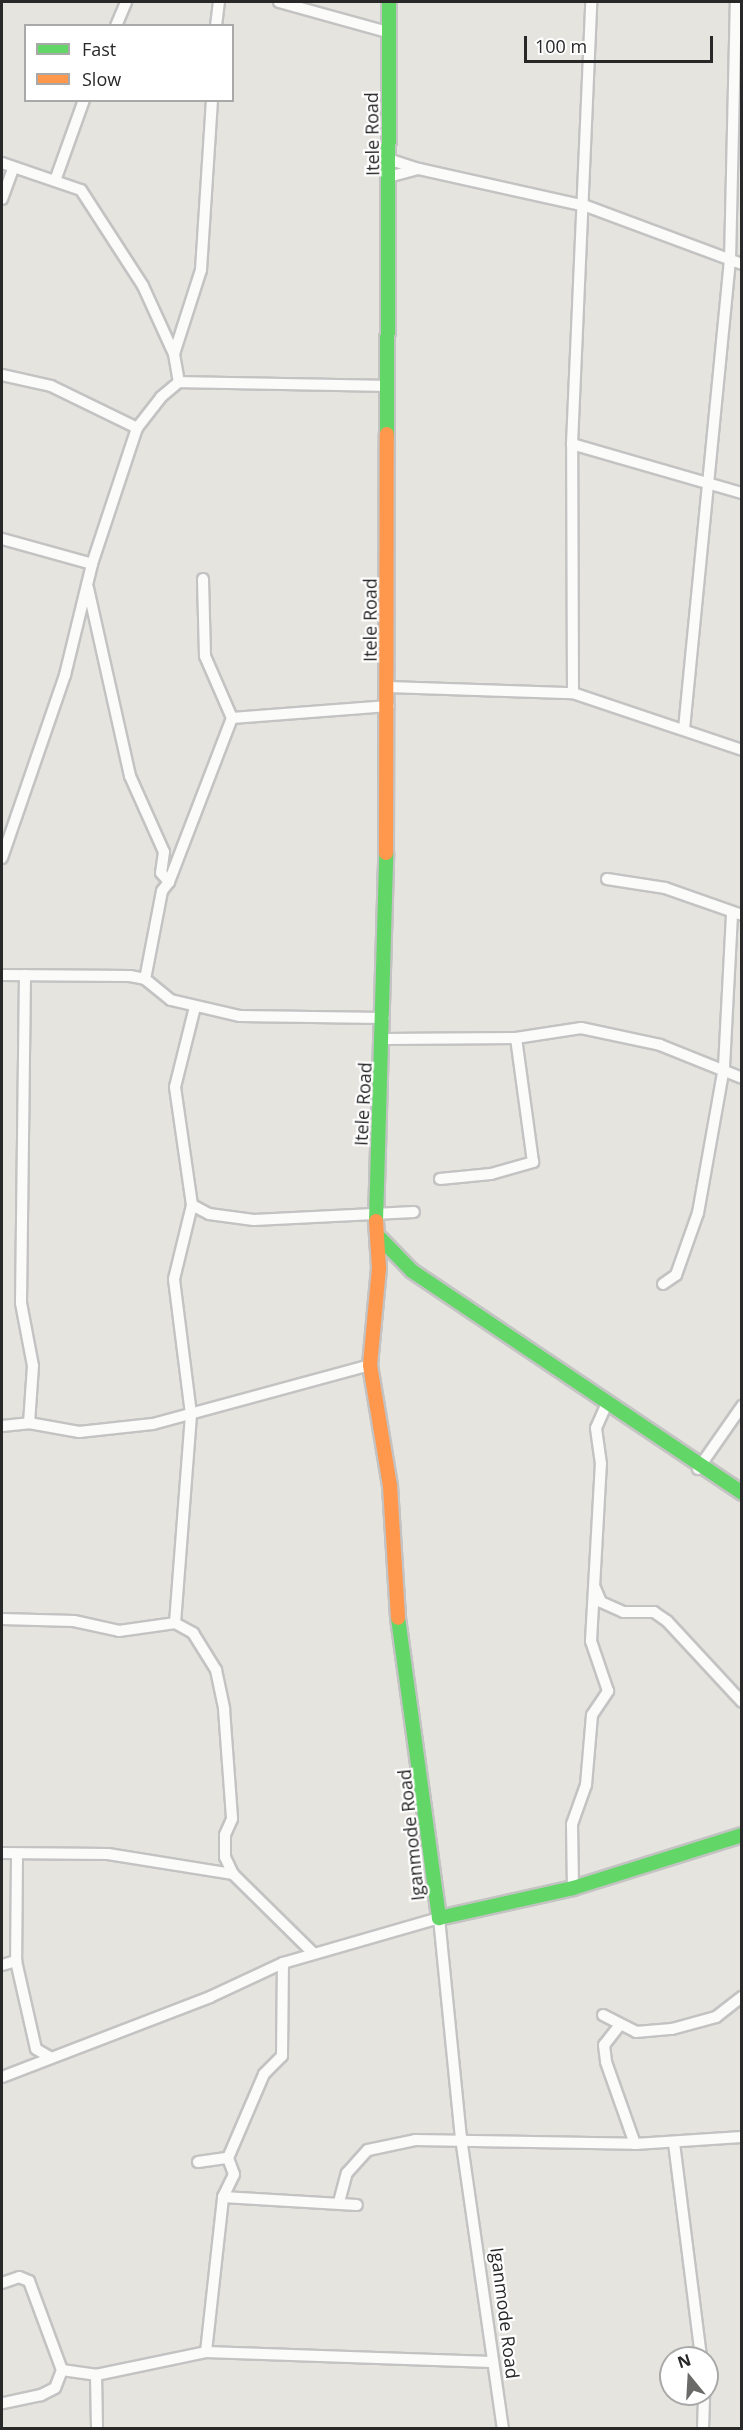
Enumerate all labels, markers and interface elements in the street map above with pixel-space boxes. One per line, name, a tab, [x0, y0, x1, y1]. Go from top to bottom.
legend	[24, 24, 234, 102]
scale bar	[527, 24, 716, 62]
text: 100 m	[535, 34, 587, 58]
text: Fast	[82, 37, 116, 61]
text: Slow	[82, 67, 121, 91]
street label: Itele Road	[360, 92, 384, 176]
street label: Itele Road	[359, 578, 381, 662]
street label: Itele Road	[350, 1062, 376, 1146]
street label: Iganmode Road	[393, 1768, 429, 1902]
street label: Iganmode Road	[486, 2246, 524, 2380]
north arrow	[659, 2346, 719, 2406]
text: N	[674, 2348, 694, 2373]

